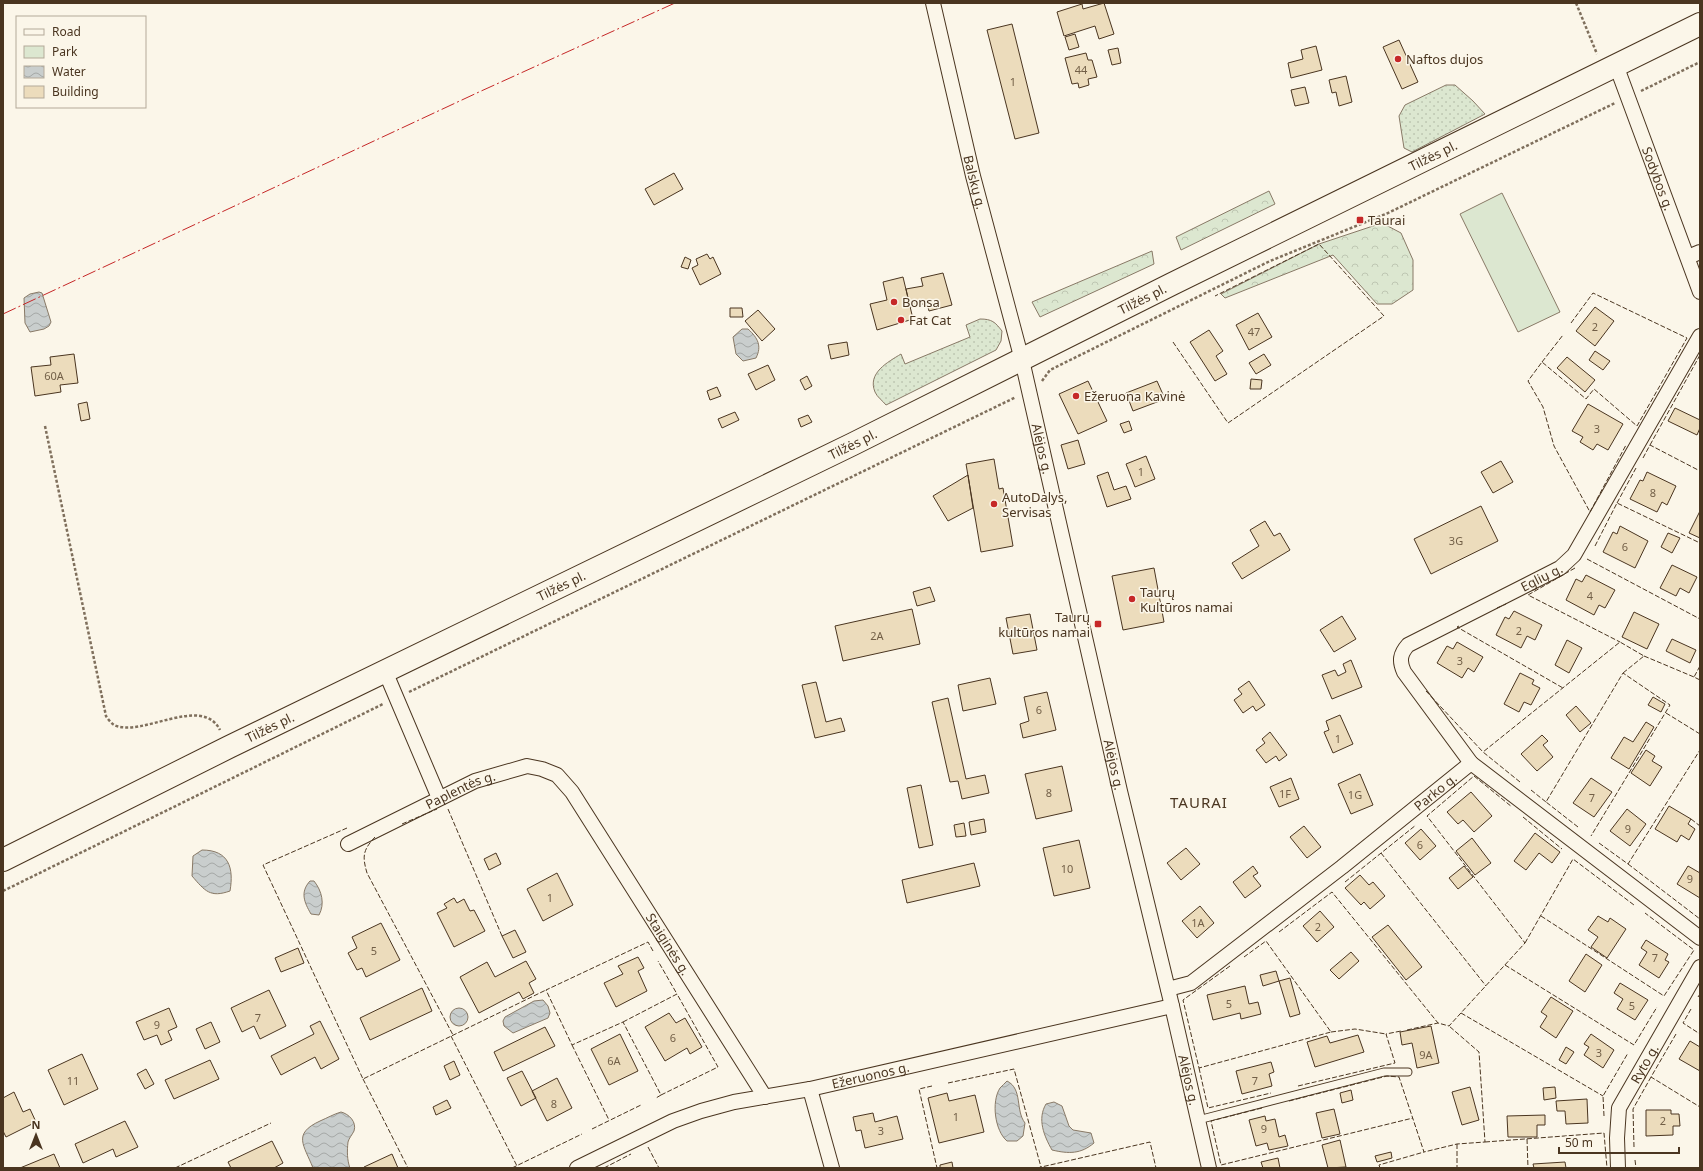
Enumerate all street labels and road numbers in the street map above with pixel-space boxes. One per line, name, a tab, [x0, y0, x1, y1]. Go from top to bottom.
street label: Tilžės pl.	[1406, 136, 1460, 175]
street label: Sodybos g.	[1638, 144, 1678, 213]
street label: Balskų g.	[959, 153, 990, 211]
street label: Tilžės pl.	[1115, 279, 1170, 319]
street label: Alėjos g.	[1028, 422, 1057, 476]
street label: Tilžės pl.	[825, 424, 880, 464]
street label: Eglių g.	[1517, 559, 1566, 596]
street label: Tilžės pl.	[534, 566, 588, 605]
street label: Tilžės pl.	[243, 708, 297, 747]
street label: Alėjos g.	[1100, 738, 1128, 792]
street label: Paplentės g.	[422, 767, 497, 813]
street label: Parko g.	[1410, 769, 1460, 815]
street label: Staiginės g.	[642, 910, 695, 979]
street label: Ryto g.	[1626, 1041, 1663, 1087]
street label: Alėjos g.	[1174, 1053, 1203, 1107]
street label: Ežeruonos g.	[830, 1058, 911, 1093]

